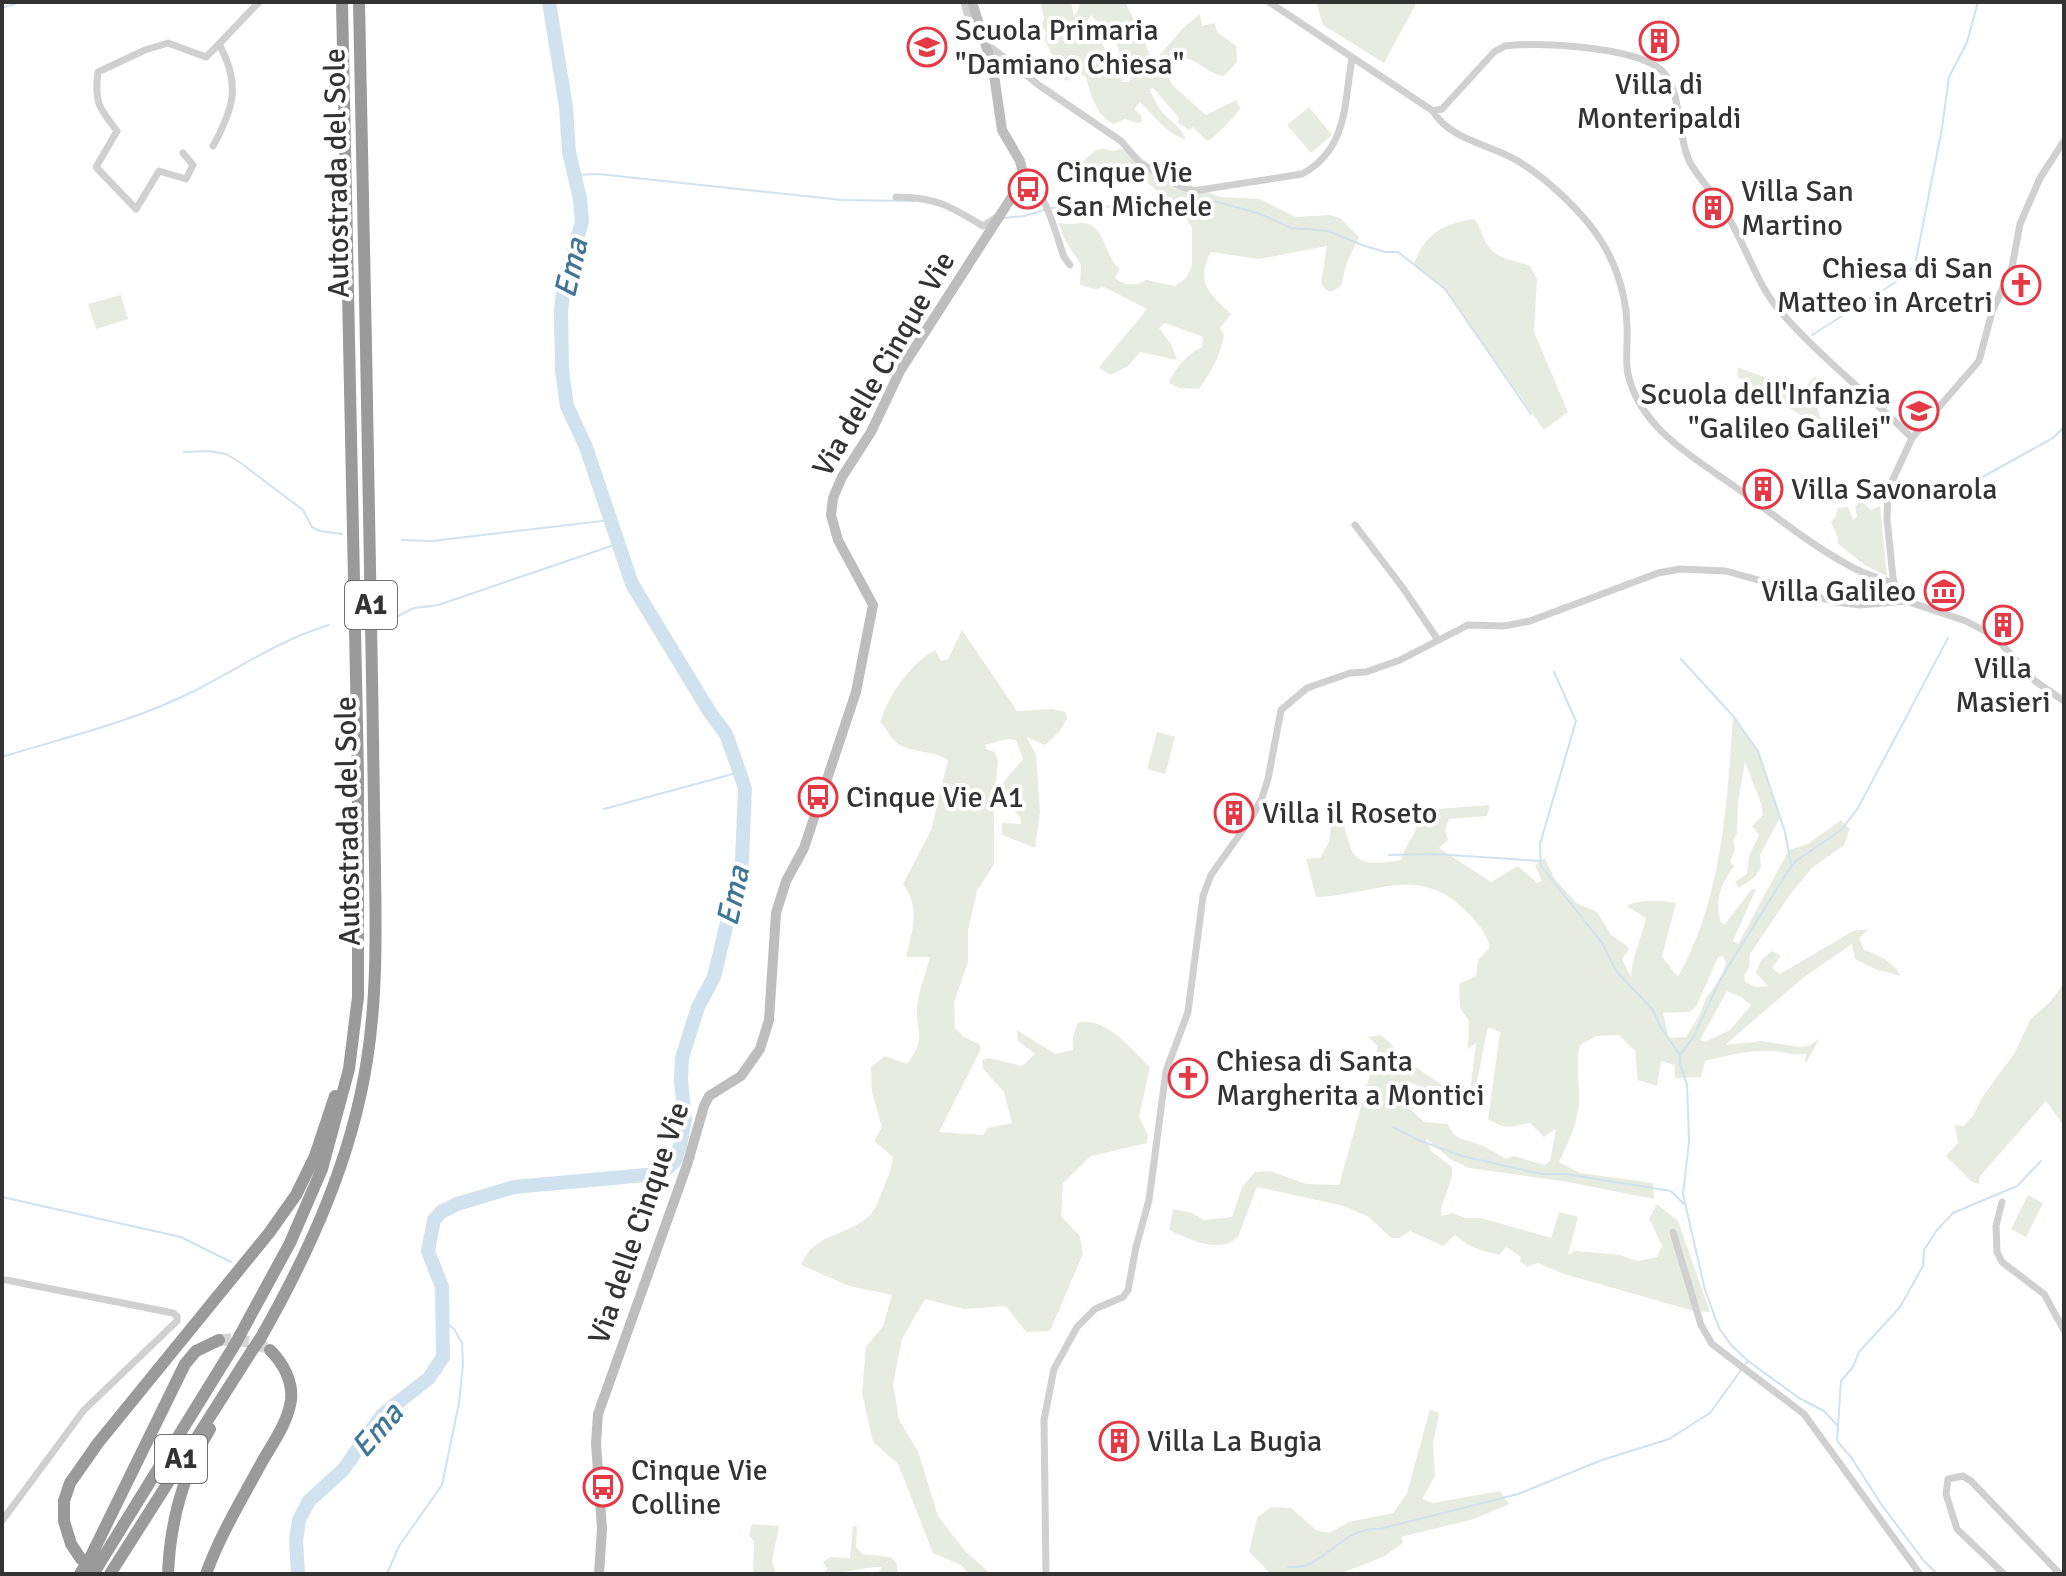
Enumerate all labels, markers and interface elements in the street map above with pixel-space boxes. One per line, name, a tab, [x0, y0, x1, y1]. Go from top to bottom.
place label: Scuola Primaria "Damiano Chiesa"	[955, 12, 1184, 83]
building icon: Villa di Monteripaldi	[1638, 20, 1680, 62]
school or university icon: Scuola Primaria "Damiano Chiesa"	[906, 26, 948, 68]
street label: Autostrada del Sole	[316, 48, 358, 298]
place label: Villa di Monteripaldi	[1577, 66, 1741, 137]
place label: Cinque Vie San Michele	[1056, 154, 1212, 225]
bus stop icon: Cinque Vie San Michele	[1007, 168, 1049, 210]
place label: Villa San Martino	[1741, 173, 1854, 244]
building icon: Villa San Martino	[1692, 187, 1734, 229]
water label: Ema	[545, 234, 597, 302]
street label: Via delle Cinque Vie	[805, 245, 963, 483]
place label: Chiesa di San Matteo in Arcetri	[1777, 250, 1993, 321]
church icon: Chiesa di San Matteo in Arcetri	[2000, 264, 2042, 306]
place label: Scuola dell'Infanzia "Galileo Galilei"	[1641, 376, 1891, 447]
school or university icon: Scuola dell'Infanzia "Galileo Galilei"	[1898, 390, 1940, 432]
building icon: Villa Savonarola	[1742, 468, 1784, 510]
place label: Villa Savonarola	[1791, 471, 1997, 508]
museum icon: Villa Galileo	[1923, 570, 1965, 612]
place label: Villa Galileo	[1761, 573, 1916, 610]
road number: A1	[345, 581, 397, 629]
building icon: Villa Masieri	[1982, 604, 2024, 646]
place label: Villa Masieri	[1955, 650, 2051, 721]
street label: Autostrada del Sole	[327, 696, 369, 946]
bus stop icon: Cinque Vie A1	[797, 776, 839, 818]
place label: Cinque Vie A1	[846, 779, 1024, 816]
building icon: Villa il Roseto	[1213, 792, 1255, 834]
place label: Villa il Roseto	[1262, 795, 1437, 832]
water label: Ema	[708, 862, 758, 929]
place label: Chiesa di Santa Margherita a Montici	[1216, 1043, 1485, 1114]
church icon: Chiesa di Santa Margherita a Montici	[1167, 1057, 1209, 1099]
street label: Via delle Cinque Vie	[580, 1097, 698, 1349]
water label: Ema	[343, 1394, 412, 1465]
building icon: Villa La Bugia	[1098, 1420, 1140, 1462]
place label: Villa La Bugia	[1147, 1423, 1322, 1460]
road number: A1	[155, 1435, 207, 1483]
place label: Cinque Vie Colline	[631, 1452, 768, 1523]
bus stop icon: Cinque Vie Colline	[582, 1466, 624, 1508]

